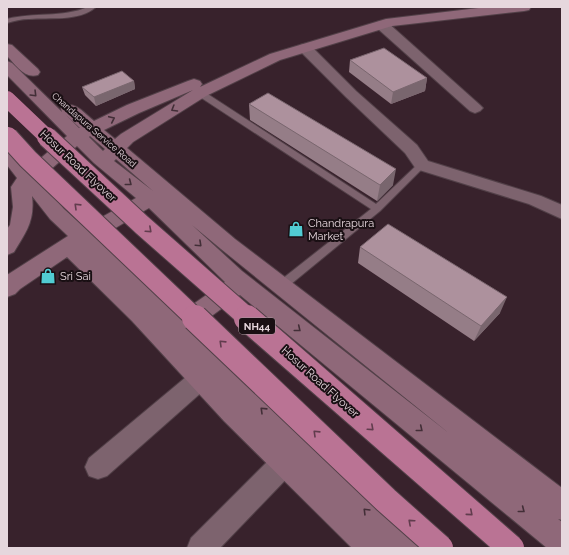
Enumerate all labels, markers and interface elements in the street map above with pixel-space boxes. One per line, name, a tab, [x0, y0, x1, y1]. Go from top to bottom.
one-way arrow	[29, 89, 37, 97]
street label: Chandapura Service Road	[50, 91, 138, 169]
one-way arrow	[171, 104, 178, 112]
one-way arrow	[108, 116, 115, 124]
street label: Hosur Road Flyover	[37, 127, 119, 205]
one-way arrow	[125, 178, 132, 185]
one-way arrow	[74, 203, 82, 210]
place label: Chandrapura Market	[308, 217, 374, 243]
shop icon: Chandrapura Market	[287, 220, 305, 238]
one-way arrow	[144, 226, 151, 233]
one-way arrow	[194, 239, 202, 247]
shop icon: Sri Sai	[39, 267, 57, 285]
place label: Sri Sai	[60, 270, 91, 283]
road number: NH44	[239, 318, 275, 334]
one-way arrow	[293, 324, 300, 331]
one-way arrow	[219, 340, 227, 348]
street label: Hosur Road Flyover	[279, 344, 361, 420]
one-way arrow	[260, 408, 268, 415]
one-way arrow	[367, 423, 374, 430]
one-way arrow	[416, 424, 423, 431]
one-way arrow	[313, 430, 321, 438]
one-way arrow	[518, 505, 525, 512]
one-way arrow	[465, 508, 473, 515]
one-way arrow	[363, 509, 371, 516]
one-way arrow	[408, 519, 416, 527]

